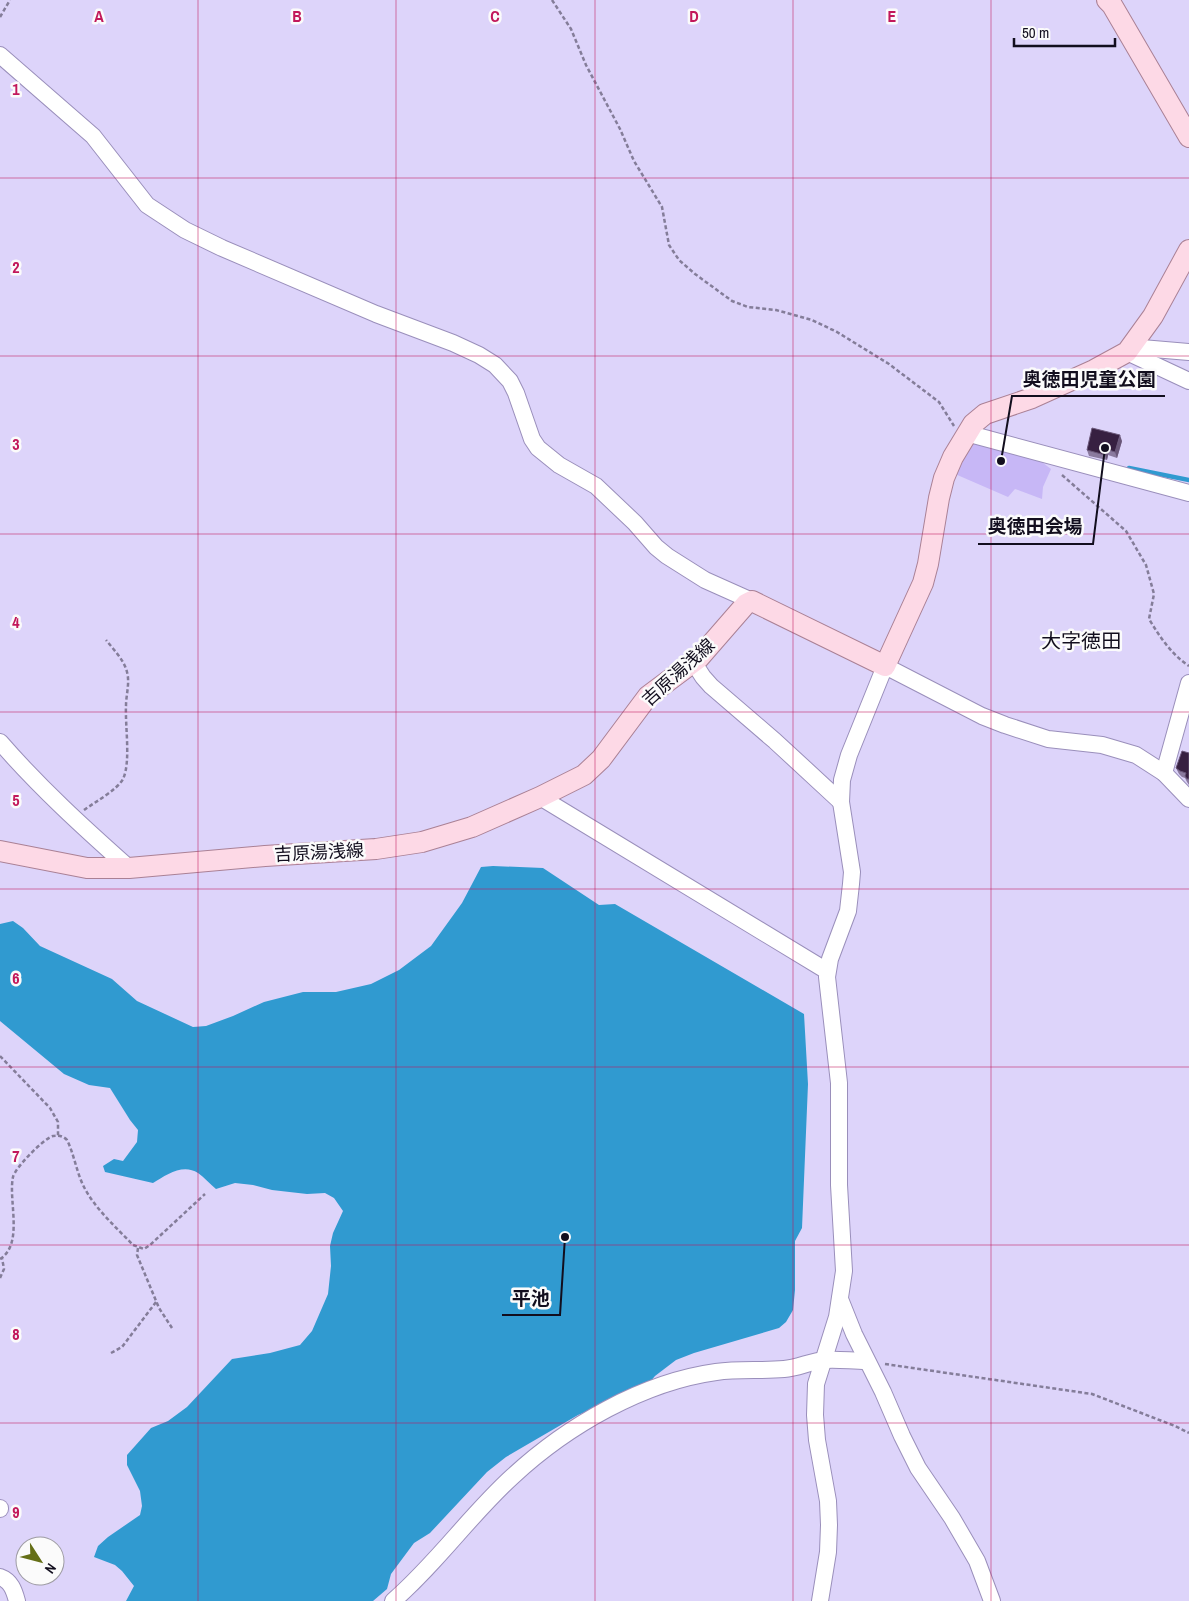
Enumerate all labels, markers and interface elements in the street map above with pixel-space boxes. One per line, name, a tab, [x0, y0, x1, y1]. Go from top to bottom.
text: A	[94, 5, 104, 27]
text: B	[292, 5, 302, 27]
text: C	[490, 5, 500, 27]
text: D	[689, 5, 699, 27]
text: E	[888, 5, 897, 27]
scale bar	[1014, 15, 1115, 47]
text: 50 m	[1022, 22, 1049, 43]
text: 1	[12, 78, 20, 100]
text: 2	[12, 256, 20, 278]
callout: 奥徳田児童公園	[1012, 362, 1165, 396]
text: 奥徳田児童公園	[1022, 366, 1156, 392]
text: 3	[12, 433, 20, 455]
callout: 奥徳田会場	[978, 510, 1093, 544]
text: 奥徳田会場	[987, 513, 1083, 539]
text: 4	[12, 611, 20, 633]
district label: 大字徳田	[1041, 627, 1121, 654]
street label: 吉原湯浅線	[636, 633, 720, 711]
text: 5	[12, 789, 20, 811]
street label: 吉原湯浅線	[273, 837, 365, 867]
text: 6	[12, 967, 20, 989]
text: 7	[12, 1145, 20, 1167]
callout: 平池	[502, 1281, 560, 1315]
text: 平池	[512, 1285, 550, 1311]
text: 8	[12, 1323, 20, 1345]
text: 9	[12, 1501, 20, 1523]
north arrow	[15, 1536, 65, 1586]
text: N	[41, 1560, 60, 1577]

